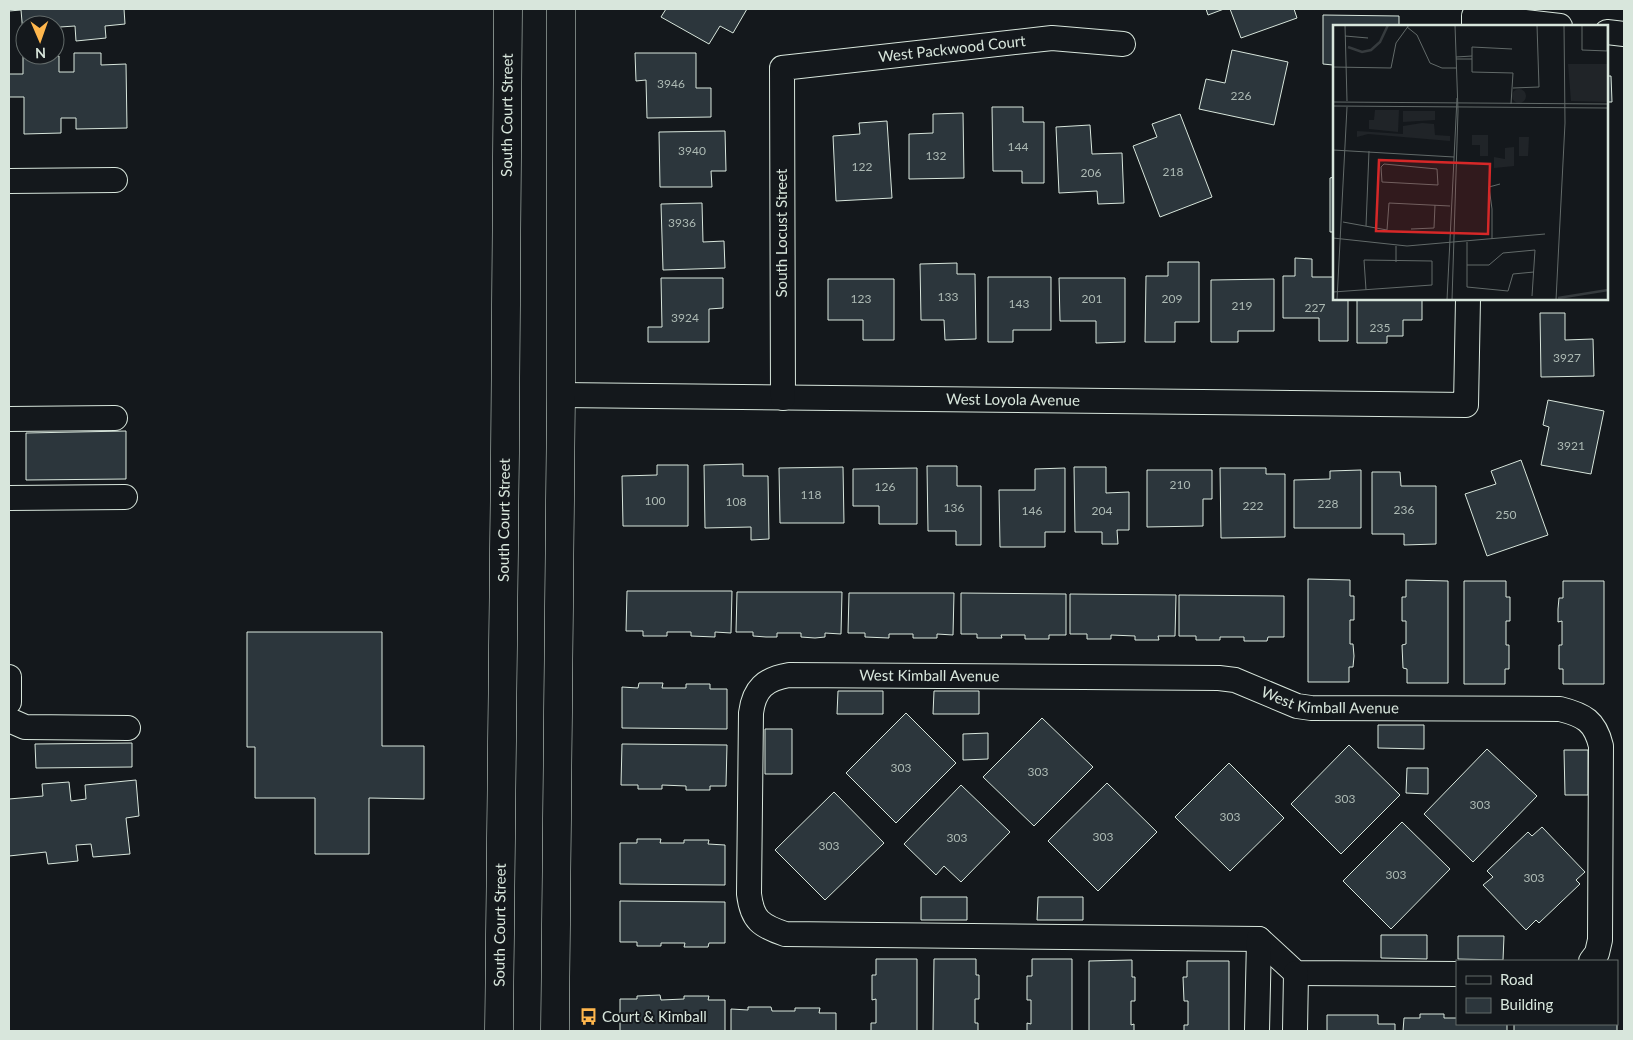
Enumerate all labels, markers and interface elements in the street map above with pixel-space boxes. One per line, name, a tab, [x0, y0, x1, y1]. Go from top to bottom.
north arrow	[15, 15, 65, 65]
inset map	[1333, 25, 1608, 300]
street label: West Packwood Court	[877, 31, 1027, 65]
text: N	[35, 45, 46, 62]
street label: South Court Street	[497, 53, 516, 177]
house number: 3946	[657, 76, 685, 91]
house number: 226	[1231, 88, 1251, 103]
house number: 144	[1008, 139, 1028, 154]
house number: 3940	[678, 143, 706, 158]
house number: 132	[926, 148, 946, 163]
house number: 122	[852, 159, 872, 174]
house number: 218	[1163, 164, 1183, 179]
house number: 206	[1081, 165, 1101, 180]
street label: South Locust Street	[772, 168, 790, 297]
house number: 3936	[668, 215, 696, 230]
house number: 133	[938, 289, 958, 304]
house number: 123	[851, 291, 871, 306]
house number: 201	[1082, 291, 1102, 306]
house number: 209	[1162, 291, 1182, 306]
house number: 143	[1009, 296, 1029, 311]
house number: 219	[1232, 298, 1252, 313]
house number: 227	[1305, 300, 1325, 315]
house number: 3924	[671, 310, 699, 325]
house number: 235	[1370, 320, 1390, 335]
house number: 3927	[1553, 350, 1581, 365]
street label: West Loyola Avenue	[946, 389, 1080, 409]
house number: 3921	[1557, 438, 1585, 453]
street label: South Court Street	[494, 458, 513, 582]
house number: 210	[1170, 477, 1190, 492]
house number: 126	[875, 479, 895, 494]
house number: 118	[801, 487, 821, 502]
house number: 100	[645, 493, 665, 508]
house number: 108	[726, 494, 746, 509]
house number: 228	[1318, 496, 1338, 511]
house number: 222	[1243, 498, 1263, 513]
house number: 136	[944, 500, 964, 515]
house number: 236	[1394, 502, 1414, 517]
house number: 146	[1022, 503, 1042, 518]
house number: 204	[1092, 503, 1112, 518]
house number: 250	[1496, 507, 1516, 522]
street label: West Kimball Avenue	[859, 665, 1000, 684]
street label: West Kimball Avenue	[1259, 682, 1399, 716]
house number: 303	[891, 760, 911, 775]
house number: 303	[1028, 764, 1048, 779]
house number: 303	[1335, 791, 1355, 806]
house number: 303	[1470, 797, 1490, 812]
house number: 303	[1220, 809, 1240, 824]
house number: 303	[1093, 829, 1113, 844]
house number: 303	[947, 830, 967, 845]
house number: 303	[819, 838, 839, 853]
street label: South Court Street	[489, 862, 509, 987]
house number: 303	[1386, 867, 1406, 882]
house number: 303	[1524, 870, 1544, 885]
legend	[1456, 960, 1618, 1025]
text: Road	[1500, 970, 1533, 988]
text: Building	[1500, 995, 1553, 1013]
bus stop icon: Court & Kimball	[578, 1007, 598, 1027]
place label: Court & Kimball	[602, 1007, 707, 1025]

